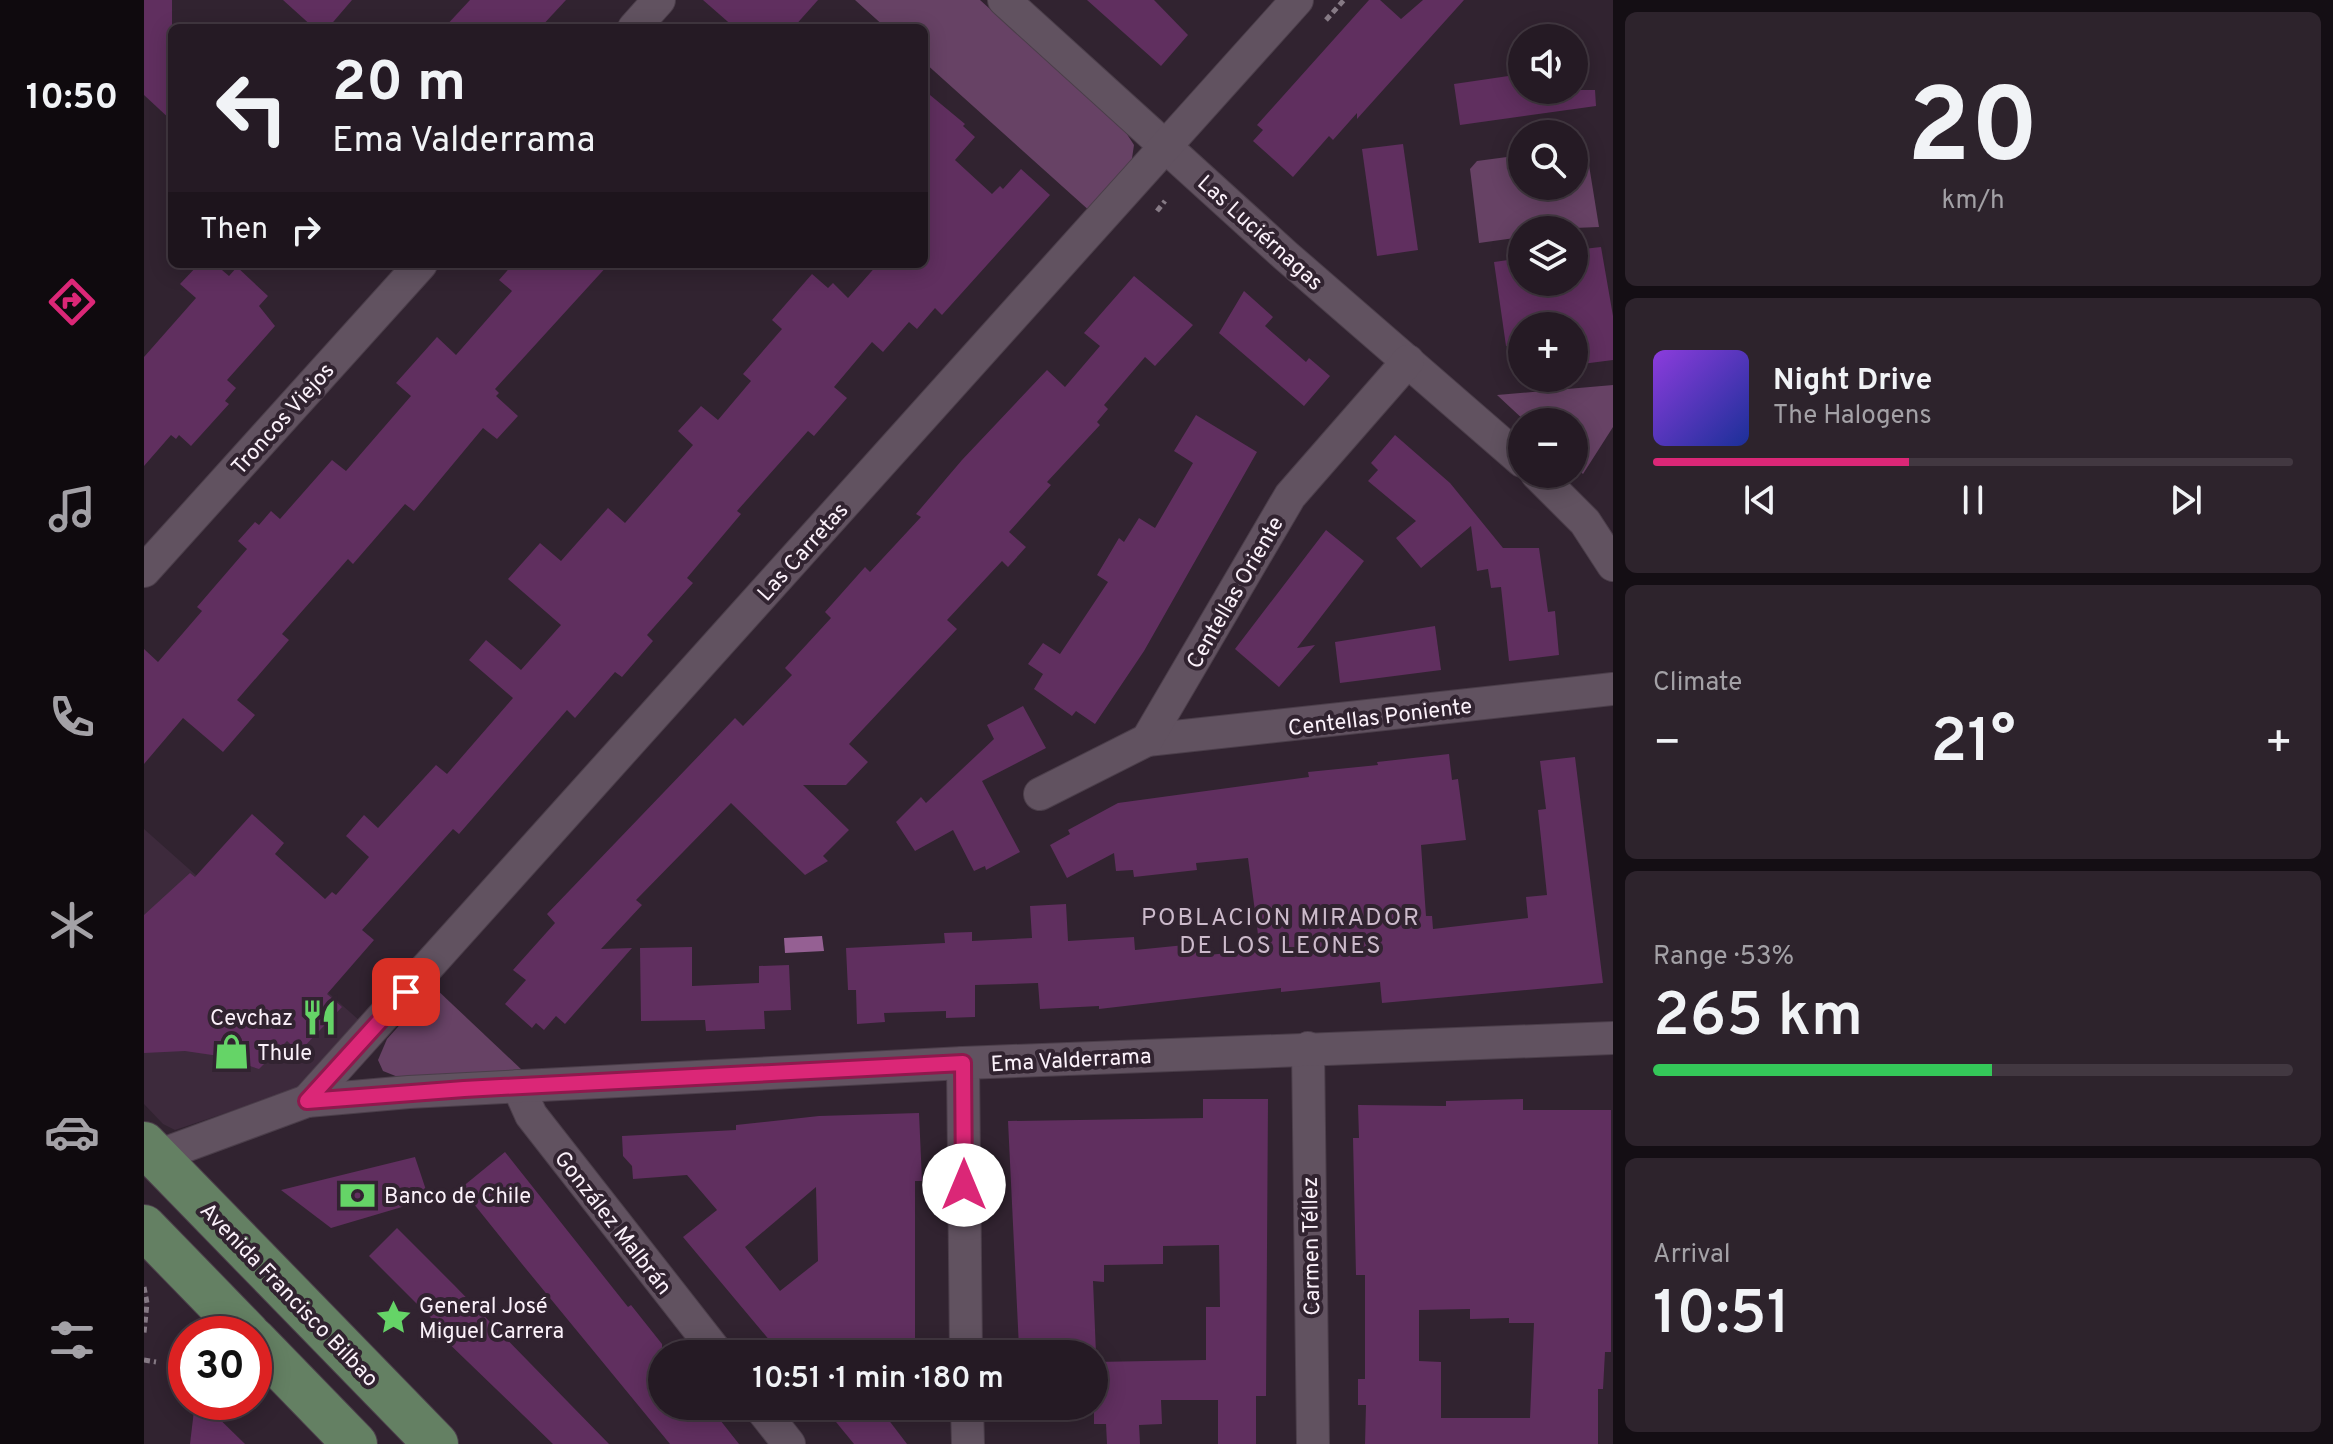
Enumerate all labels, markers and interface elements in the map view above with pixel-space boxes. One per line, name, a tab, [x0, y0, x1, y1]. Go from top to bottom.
map controls	[1508, 24, 1588, 488]
button: sound	[1508, 24, 1588, 104]
text: 20 m	[332, 50, 466, 120]
icon: left	[200, 56, 304, 160]
text: 20	[1907, 67, 2039, 199]
text: 10:50	[26, 76, 118, 122]
text: Ema Valderrama	[332, 119, 595, 165]
button: search	[1508, 120, 1588, 200]
street label: Las Luciérnagas	[1191, 170, 1328, 297]
text: km/h	[1941, 185, 2005, 218]
icon: right	[284, 208, 328, 252]
text: Then	[200, 212, 268, 249]
button: layers	[1508, 216, 1588, 296]
icon: directions	[44, 274, 100, 330]
button: +	[1508, 312, 1588, 392]
street label: Troncos Viejos	[227, 358, 341, 481]
text: Night Drive	[1773, 363, 1932, 400]
text: The Halogens	[1773, 400, 1932, 433]
button: −	[1508, 408, 1588, 488]
icon: previous	[1738, 478, 1782, 522]
icon: pause	[1951, 478, 1995, 522]
icon: next	[2164, 478, 2208, 522]
icon: music	[44, 481, 100, 537]
street label: Las Carretas	[753, 498, 855, 608]
street label: Centellas Oriente	[1182, 512, 1291, 674]
text: Climate	[1653, 667, 1742, 700]
icon: phone	[44, 689, 100, 745]
street label: Centellas Poniente	[1287, 694, 1474, 743]
text: 21°	[1931, 707, 2016, 783]
text: −	[1653, 717, 1681, 773]
text: +	[2265, 717, 2293, 773]
icon: climate	[44, 897, 100, 953]
district label: POBLACION MIRADOR DE LOS LEONES	[1141, 904, 1421, 962]
text: Range · 53%	[1653, 941, 1794, 974]
pin	[372, 958, 440, 1026]
icon: arrive	[384, 970, 428, 1014]
text: 265 km	[1653, 981, 1863, 1057]
restaurant icon: Cevchaz	[300, 998, 338, 1036]
place label: Cevchaz	[210, 1006, 293, 1033]
shop icon: Thule	[212, 1033, 250, 1071]
place label: Thule	[257, 1041, 312, 1068]
street label: Ema Valderrama	[990, 1044, 1152, 1079]
icon: car	[44, 1104, 100, 1160]
position arrow	[922, 1143, 1006, 1227]
street label: González Malbrán	[547, 1146, 677, 1301]
bank icon: Banco de Chile	[339, 1176, 377, 1214]
street label: Carmen Téllez	[1298, 1176, 1327, 1316]
place label: Banco de Chile	[384, 1184, 531, 1211]
street label: Avenida Francisco Bilbao	[193, 1198, 383, 1393]
text: Arrival	[1653, 1239, 1731, 1272]
text: 10:51	[1653, 1279, 1790, 1355]
place label: General José Miguel Carrera	[419, 1294, 564, 1346]
place icon: General José Miguel Carrera	[374, 1299, 412, 1337]
icon: filters	[44, 1312, 100, 1368]
speed limit sign: 30	[168, 1316, 272, 1420]
text: 10:51 · 1 min · 180 m	[752, 1361, 1004, 1398]

